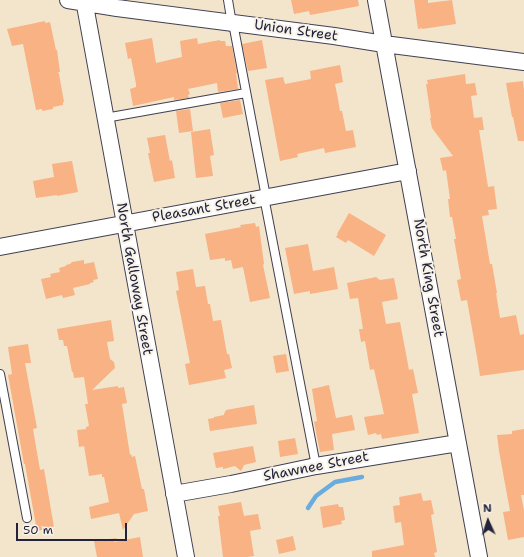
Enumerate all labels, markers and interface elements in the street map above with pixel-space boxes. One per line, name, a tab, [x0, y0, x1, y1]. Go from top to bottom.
street label: Union Street	[253, 17, 339, 45]
street label: Pleasant Street	[151, 192, 257, 226]
street label: North Galloway Street	[112, 201, 156, 357]
street label: North King Street	[409, 217, 447, 339]
street label: Shawnee Street	[262, 449, 370, 485]
north arrow	[468, 501, 508, 541]
text: N	[483, 501, 492, 516]
scale bar	[18, 515, 129, 541]
text: 50 m	[23, 522, 53, 538]

